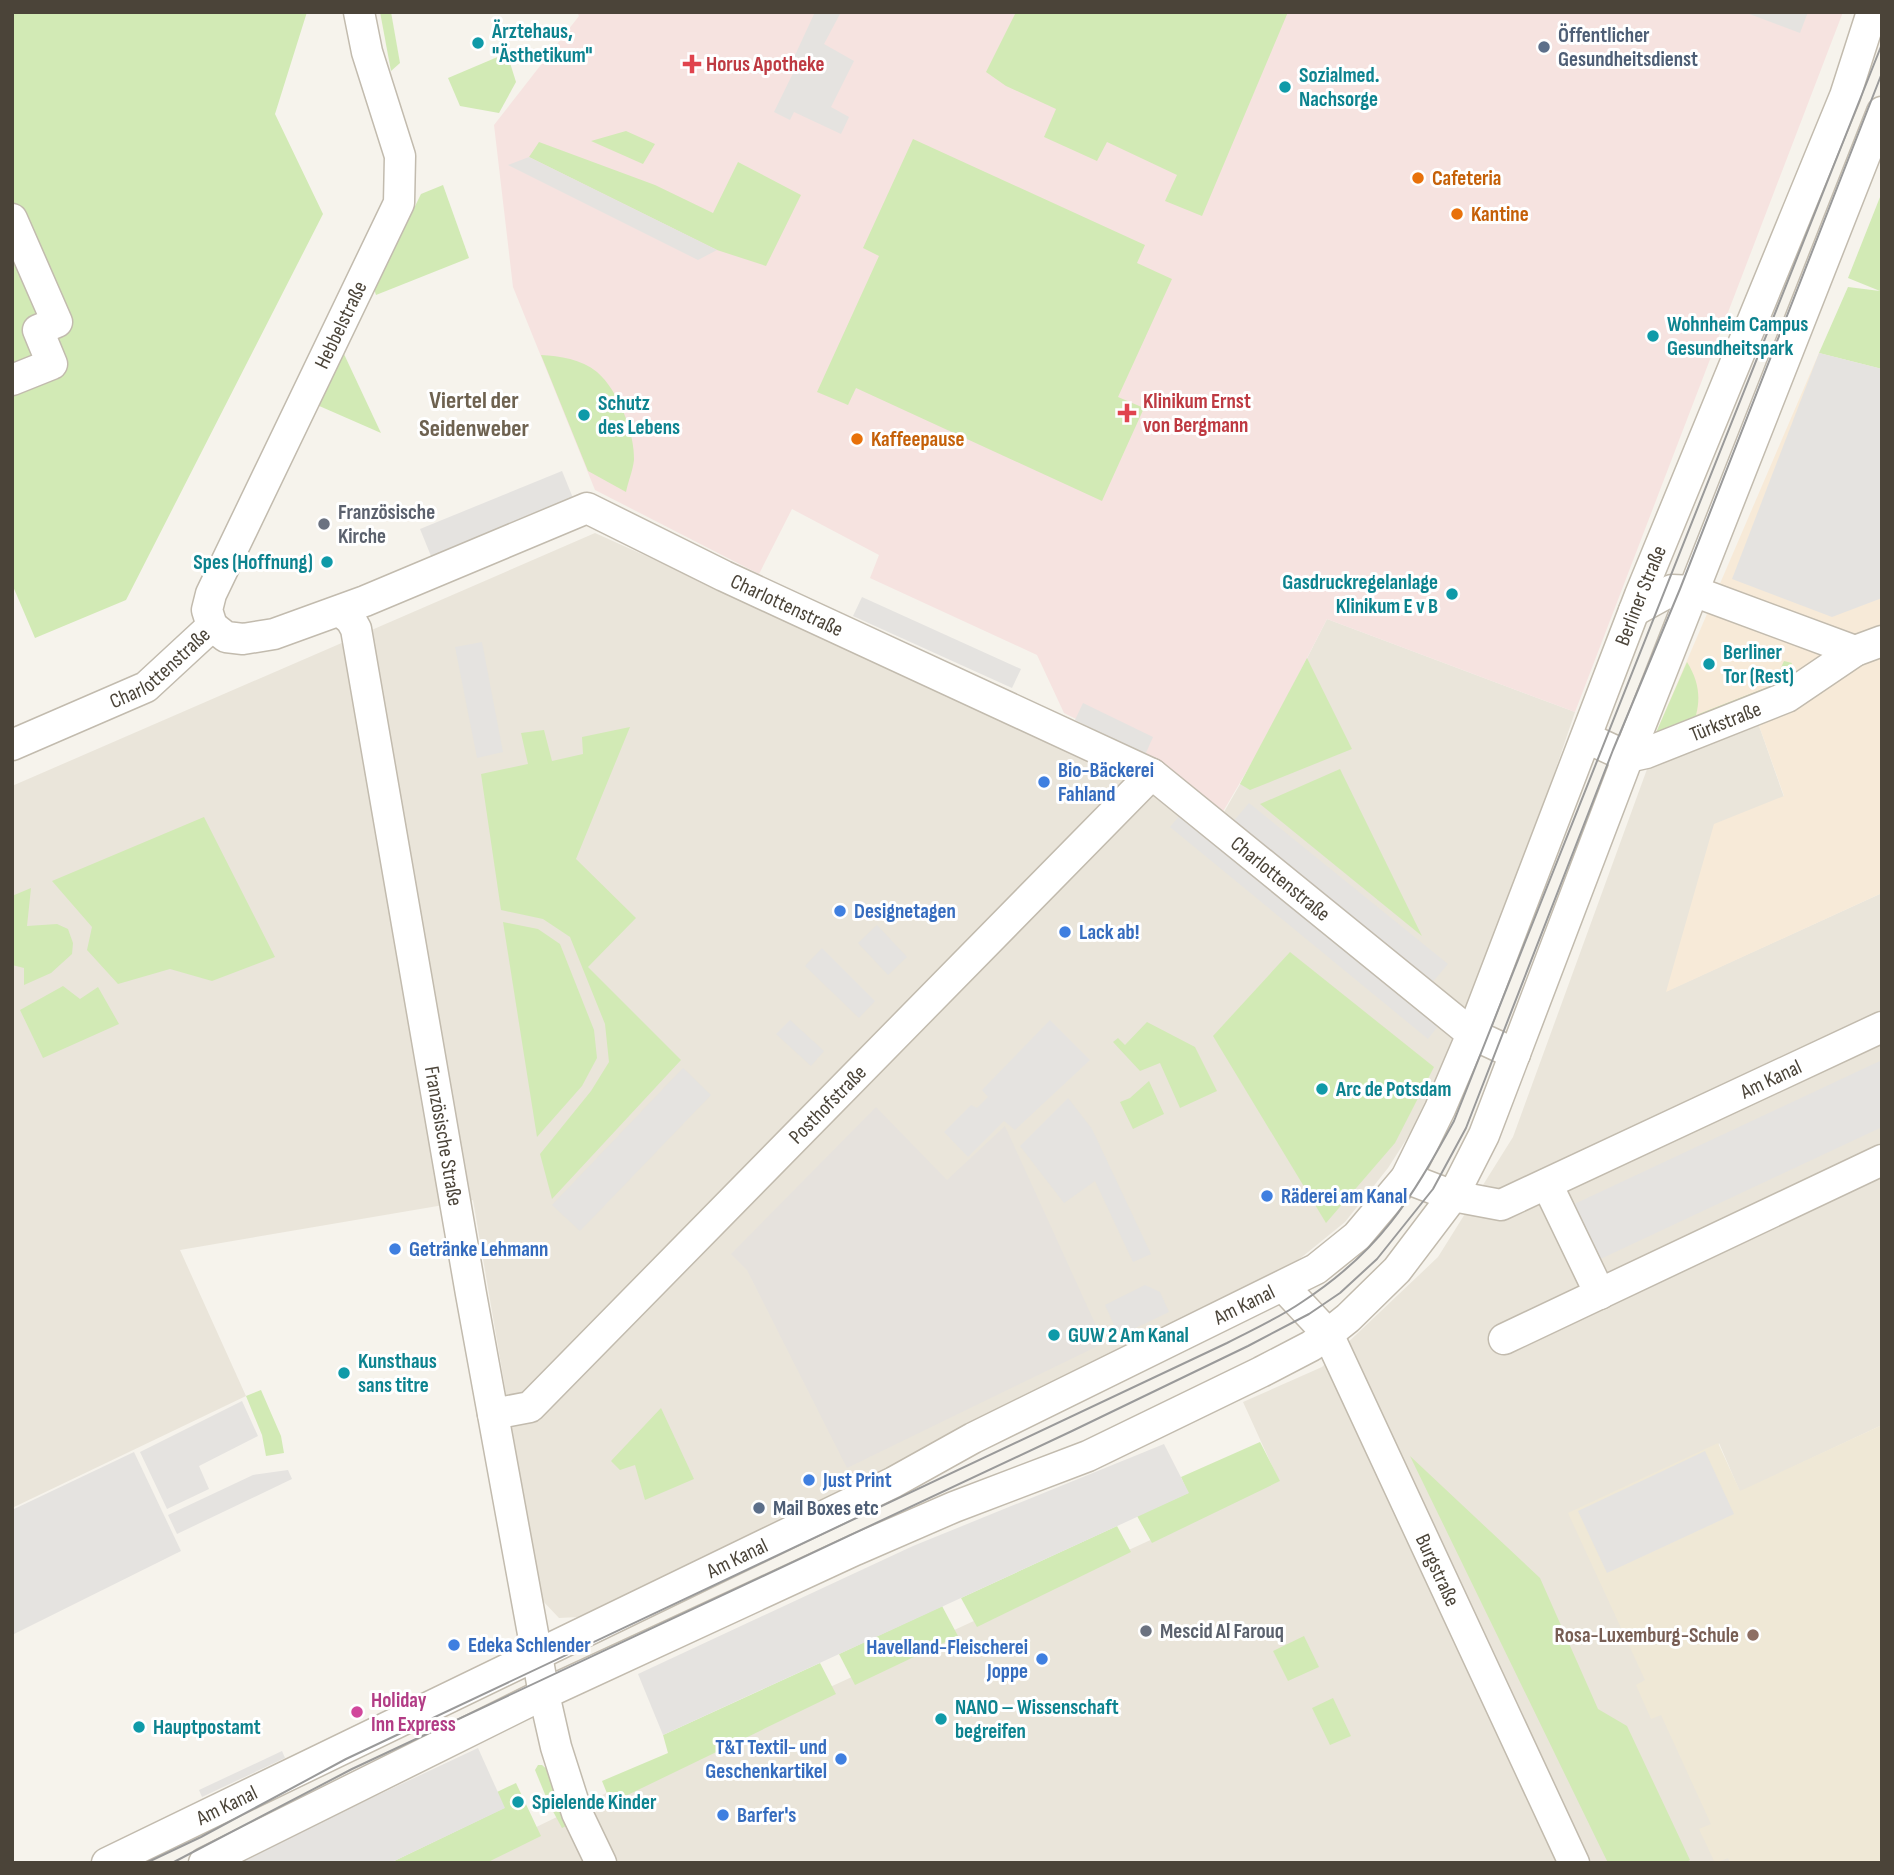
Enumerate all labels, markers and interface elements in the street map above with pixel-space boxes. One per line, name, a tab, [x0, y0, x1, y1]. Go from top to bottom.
place label: Ärztehaus, "Ästhetikum"	[491, 19, 592, 68]
place label: Öffentlicher Gesundheitsdienst	[1558, 23, 1698, 72]
marker: Ärztehaus, "Ästhetikum"	[470, 35, 486, 51]
marker: Öffentlicher Gesundheitsdienst	[1536, 39, 1552, 55]
place label: Horus Apotheke	[706, 52, 825, 77]
marker: Horus Apotheke	[684, 56, 700, 72]
place label: Sozialmed. Nachsorge	[1299, 63, 1379, 112]
marker: Sozialmed. Nachsorge	[1277, 79, 1293, 95]
place label: Cafeteria	[1432, 166, 1501, 191]
marker: Cafeteria	[1410, 170, 1426, 186]
place label: Kantine	[1471, 202, 1529, 227]
marker: Kantine	[1449, 206, 1465, 222]
street label: Hebbelstraße	[309, 277, 373, 373]
place label: Wohnheim Campus Gesundheitspark	[1667, 312, 1808, 361]
marker: Wohnheim Campus Gesundheitspark	[1645, 328, 1661, 344]
district label: Viertel der Seidenweber	[419, 386, 530, 443]
place label: Klinikum Ernst von Bergmann	[1143, 389, 1251, 438]
place label: Schutz des Lebens	[598, 391, 680, 440]
marker: Klinikum Ernst von Bergmann	[1117, 403, 1137, 423]
marker: Schutz des Lebens	[576, 407, 592, 423]
place label: Kaffeepause	[871, 427, 964, 452]
marker: Kaffeepause	[849, 431, 865, 447]
place label: Französische Kirche	[338, 500, 435, 549]
marker: Französische Kirche	[316, 516, 332, 532]
street label: Berliner Straße	[1610, 542, 1672, 649]
place label: Spes (Hoffnung)	[193, 550, 313, 575]
marker: Spes (Hoffnung)	[319, 554, 335, 570]
street label: Charlottenstraße	[726, 569, 847, 642]
place label: Gasdruckregelanlage Klinikum E v B	[1282, 570, 1438, 619]
marker: Gasdruckregelanlage Klinikum E v B	[1444, 586, 1460, 602]
street label: Charlottenstraße	[106, 622, 215, 714]
place label: Berliner Tor (Rest)	[1723, 640, 1794, 689]
marker: Berliner Tor (Rest)	[1701, 656, 1717, 672]
street label: Türkstraße	[1686, 697, 1765, 747]
place label: Bio-Bäckerei Fahland	[1058, 758, 1154, 807]
marker: Bio-Bäckerei Fahland	[1036, 774, 1052, 790]
street label: Charlottenstraße	[1225, 831, 1335, 927]
place label: Designetagen	[854, 899, 956, 924]
marker: Designetagen	[832, 903, 848, 919]
place label: Lack ab!	[1079, 920, 1139, 945]
marker: Lack ab!	[1057, 924, 1073, 940]
street label: Am Kanal	[1736, 1054, 1806, 1105]
street label: Posthofstraße	[784, 1060, 872, 1149]
street label: Französische Straße	[419, 1064, 468, 1208]
place label: Arc de Potsdam	[1335, 1077, 1451, 1102]
marker: Arc de Potsdam	[1314, 1081, 1330, 1097]
place label: Räderei am Kanal	[1281, 1184, 1407, 1209]
marker: Räderei am Kanal	[1259, 1188, 1275, 1204]
place label: Getränke Lehmann	[409, 1237, 548, 1262]
marker: Getränke Lehmann	[387, 1241, 403, 1257]
street label: Am Kanal	[1209, 1279, 1279, 1331]
place label: GUW 2 Am Kanal	[1068, 1323, 1189, 1348]
marker: GUW 2 Am Kanal	[1046, 1327, 1062, 1343]
place label: Kunsthaus sans titre	[358, 1349, 437, 1398]
marker: Kunsthaus sans titre	[336, 1365, 352, 1381]
place label: Just Print	[822, 1468, 892, 1493]
marker: Just Print	[801, 1472, 817, 1488]
place label: Mail Boxes etc	[773, 1496, 879, 1521]
marker: Mail Boxes etc	[751, 1500, 767, 1516]
street label: Burgstraße	[1410, 1530, 1465, 1610]
street label: Am Kanal	[702, 1533, 772, 1584]
place label: Mescid Al Farouq	[1160, 1619, 1284, 1644]
marker: Mescid Al Farouq	[1138, 1623, 1154, 1639]
place label: Rosa-Luxemburg-Schule	[1555, 1623, 1739, 1648]
marker: Rosa-Luxemburg-Schule	[1745, 1627, 1761, 1643]
place label: Edeka Schlender	[468, 1633, 591, 1658]
place label: Havelland-Fleischerei Joppe	[866, 1635, 1028, 1684]
marker: Edeka Schlender	[446, 1637, 462, 1653]
marker: Havelland-Fleischerei Joppe	[1034, 1651, 1050, 1667]
place label: Holiday Inn Express	[371, 1688, 456, 1737]
place label: NANO – Wissenschaft begreifen	[955, 1695, 1119, 1744]
marker: Holiday Inn Express	[349, 1704, 365, 1720]
marker: NANO – Wissenschaft begreifen	[933, 1711, 949, 1727]
place label: Hauptpostamt	[153, 1715, 261, 1740]
marker: Hauptpostamt	[131, 1719, 147, 1735]
place label: T&T Textil- und Geschenkartikel	[705, 1735, 827, 1784]
marker: T&T Textil- und Geschenkartikel	[833, 1751, 849, 1767]
street label: Am Kanal	[191, 1780, 261, 1831]
place label: Spielende Kinder	[532, 1790, 657, 1815]
marker: Spielende Kinder	[510, 1794, 526, 1810]
place label: Barfer's	[737, 1803, 796, 1828]
marker: Barfer's	[715, 1807, 731, 1823]

